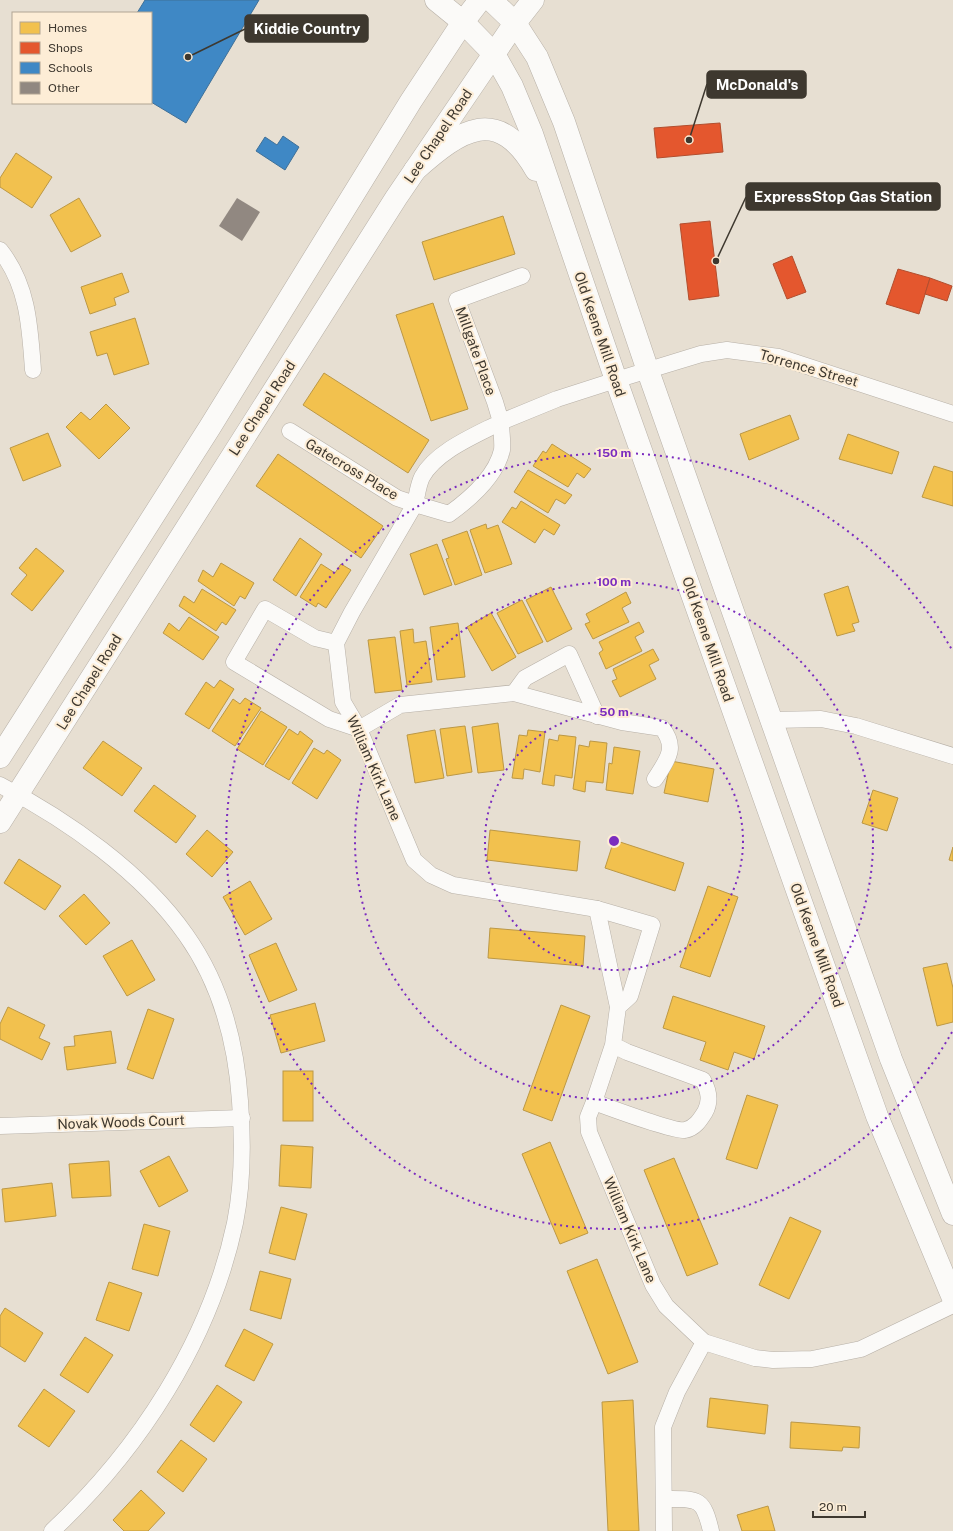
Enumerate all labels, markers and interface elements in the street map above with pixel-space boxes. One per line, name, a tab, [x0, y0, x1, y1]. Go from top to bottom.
legend	[12, 12, 152, 104]
callout: Kiddie Country	[245, 15, 368, 42]
text: Kiddie Country	[253, 20, 361, 37]
text: Homes	[48, 21, 87, 35]
text: Shops	[48, 41, 83, 55]
text: Schools	[48, 61, 93, 75]
callout: McDonald's	[707, 71, 806, 98]
text: McDonald's	[716, 76, 798, 93]
text: Other	[48, 81, 80, 95]
street label: Lee Chapel Road	[401, 86, 475, 186]
callout: ExpressStop Gas Station	[746, 183, 940, 210]
text: ExpressStop Gas Station	[754, 188, 932, 205]
street label: Old Keene Mill Road	[571, 269, 629, 399]
street label: Millgate Place	[453, 304, 499, 398]
street label: Torrence Street	[758, 346, 860, 390]
street label: Lee Chapel Road	[225, 358, 299, 458]
street label: Gatecross Place	[303, 435, 401, 503]
text: 150 m	[597, 446, 631, 460]
street label: Old Keene Mill Road	[679, 574, 737, 704]
text: 100 m	[597, 575, 631, 589]
street label: Lee Chapel Road	[53, 631, 125, 733]
text: 50 m	[599, 705, 629, 719]
street label: William Kirk Lane	[344, 713, 404, 823]
centre of rings	[607, 834, 621, 848]
street label: Old Keene Mill Road	[787, 881, 847, 1009]
street label: Novak Woods Court	[57, 1112, 185, 1132]
street label: William Kirk Lane	[601, 1175, 660, 1285]
scale bar	[813, 1493, 865, 1519]
text: 20 m	[819, 1500, 847, 1514]

